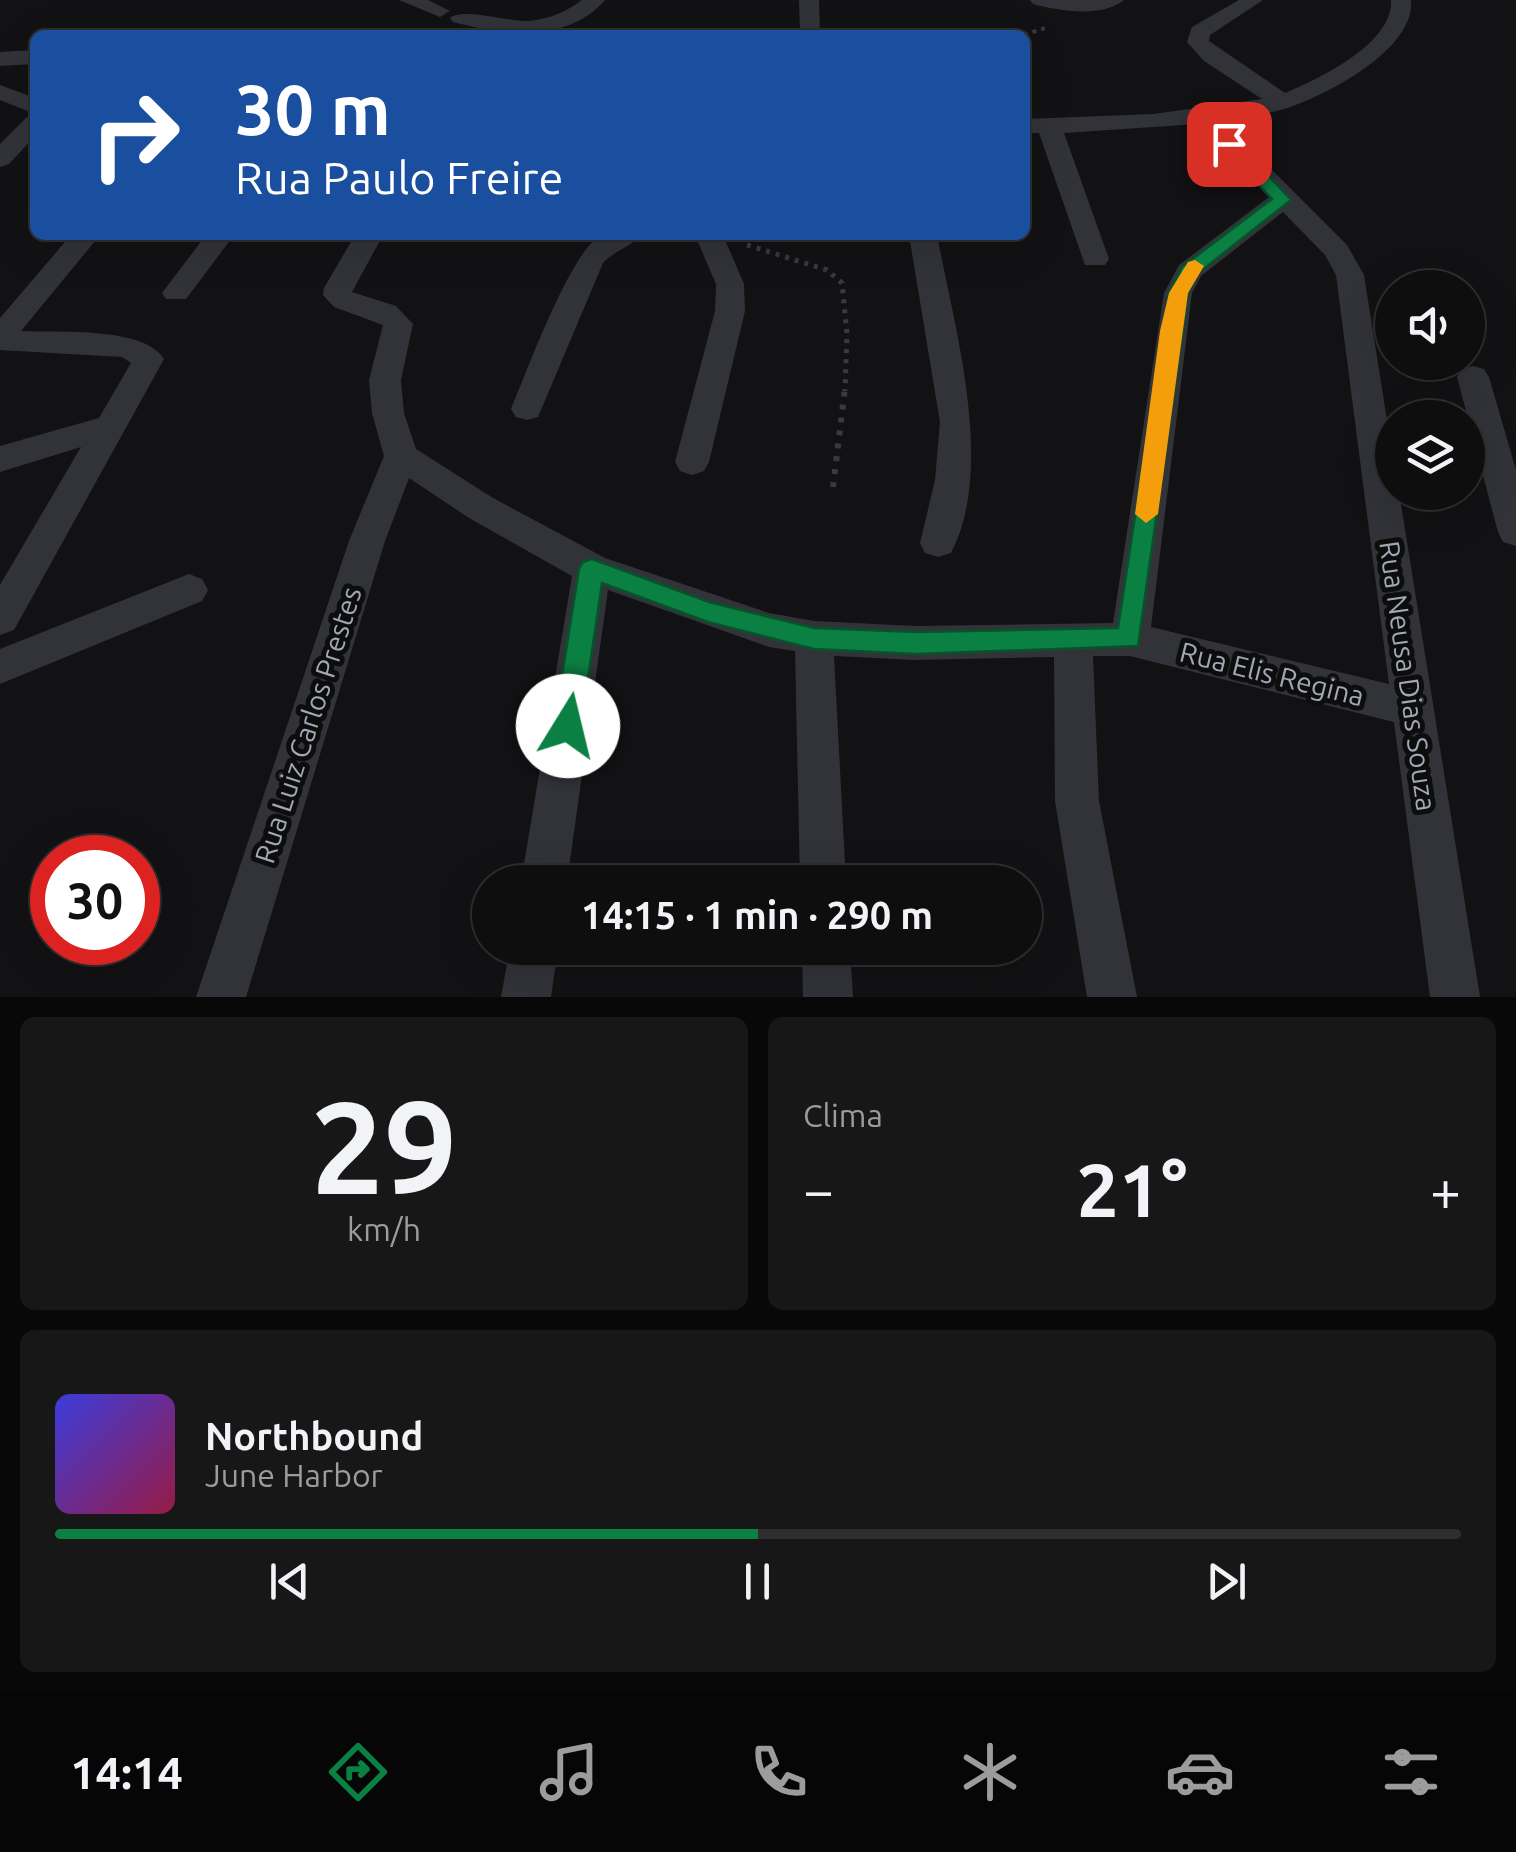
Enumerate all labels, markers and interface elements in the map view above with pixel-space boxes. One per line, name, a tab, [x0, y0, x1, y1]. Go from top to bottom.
icon: right	[70, 70, 200, 200]
text: 30 m	[235, 70, 391, 148]
pin	[1187, 102, 1272, 187]
icon: arrive	[1202, 117, 1257, 172]
text: Rua Paulo Freire	[235, 152, 563, 203]
map controls	[1375, 270, 1485, 510]
button: sound	[1375, 270, 1485, 380]
button: layers	[1375, 400, 1485, 510]
street label: Rua Neusa Dias Souza	[1374, 539, 1443, 813]
street label: Rua Luiz Carlos Prestes	[248, 583, 367, 867]
street label: Rua Elis Regina	[1177, 636, 1367, 711]
position arrow	[516, 674, 620, 778]
speed limit sign: 30	[30, 835, 160, 965]
text: 14:15 · 1 min · 290 m	[581, 894, 933, 936]
text: 29	[311, 1073, 457, 1219]
text: Clima	[803, 1097, 883, 1133]
text: 21°	[1076, 1147, 1188, 1231]
text: −	[803, 1159, 834, 1220]
text: +	[1430, 1159, 1461, 1220]
text: km/h	[347, 1211, 421, 1247]
text: Northbound	[205, 1415, 423, 1457]
text: June Harbor	[205, 1457, 383, 1493]
icon: previous	[262, 1554, 317, 1609]
icon: pause	[730, 1554, 785, 1609]
icon: next	[1199, 1554, 1254, 1609]
icon: directions	[323, 1737, 393, 1807]
icon: music	[534, 1737, 604, 1807]
icon: phone	[744, 1737, 814, 1807]
icon: climate	[955, 1737, 1025, 1807]
icon: car	[1165, 1737, 1235, 1807]
icon: filters	[1376, 1737, 1446, 1807]
text: 14:14	[70, 1747, 183, 1798]

